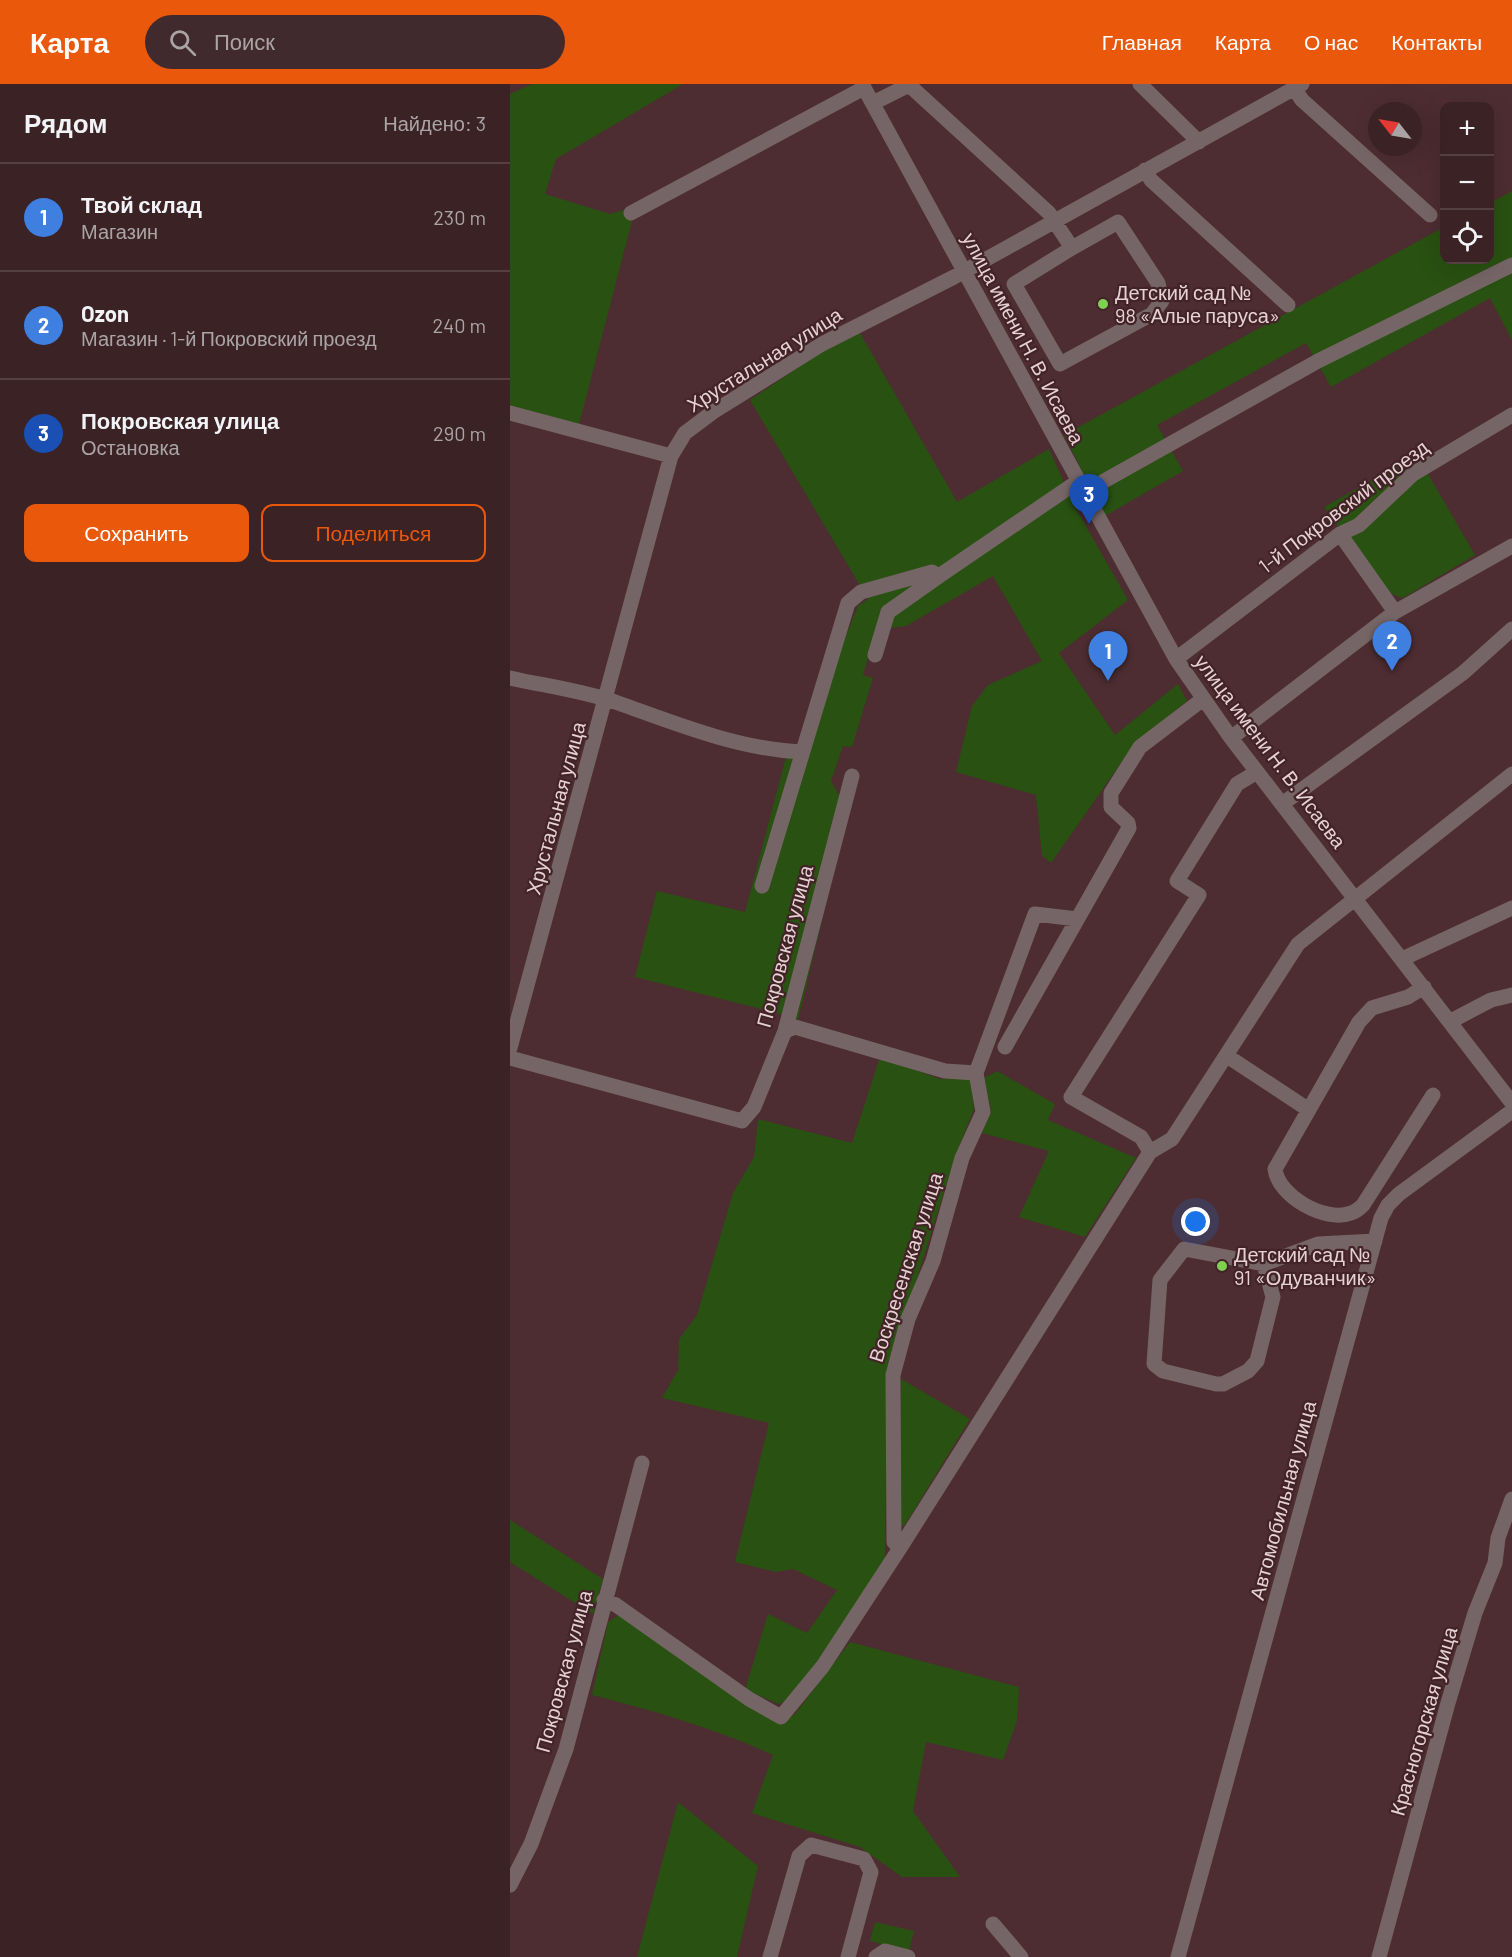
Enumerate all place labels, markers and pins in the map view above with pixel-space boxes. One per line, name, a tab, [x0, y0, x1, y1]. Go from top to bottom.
place label: Детский сад № 98 «Алые паруса»	[1115, 280, 1280, 327]
marker: Детский сад № 98 «Алые паруса»	[1096, 297, 1110, 311]
pin: 3	[1070, 474, 1108, 524]
pin: 2	[1372, 622, 1412, 671]
pin: 1	[1088, 632, 1128, 681]
place label: Детский сад № 91 «Одуванчик»	[1234, 1242, 1376, 1289]
marker: Детский сад № 91 «Одуванчик»	[1215, 1259, 1229, 1273]

